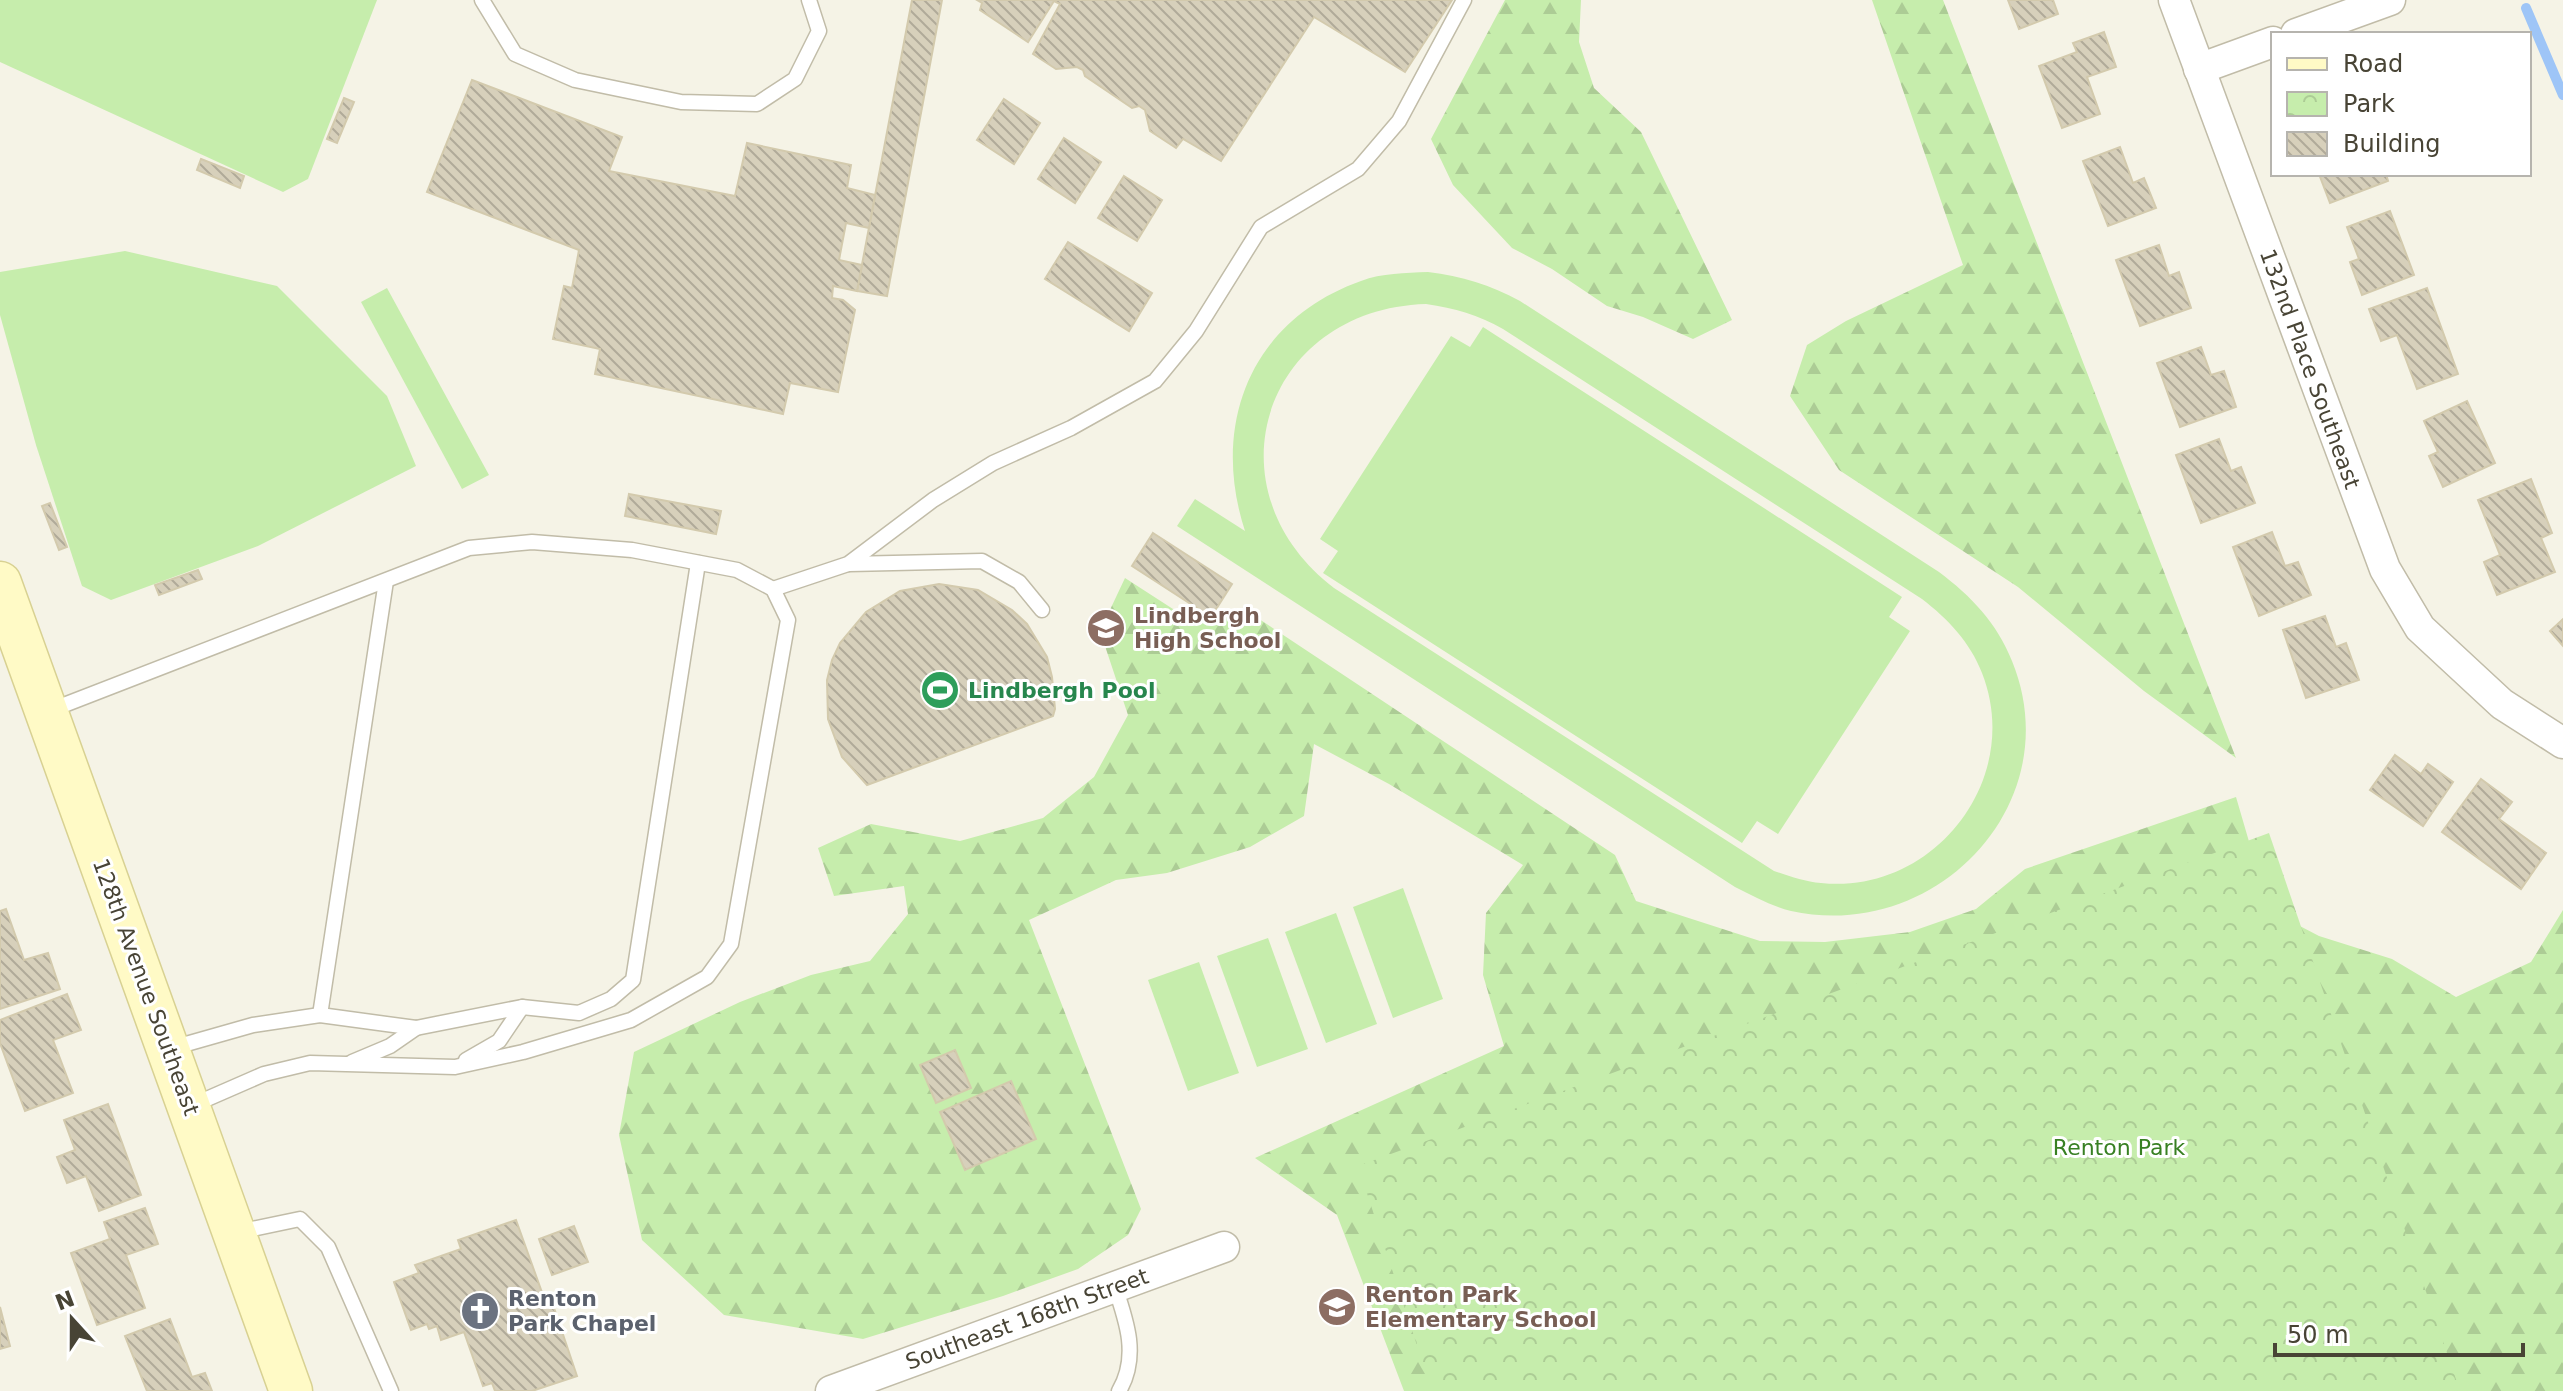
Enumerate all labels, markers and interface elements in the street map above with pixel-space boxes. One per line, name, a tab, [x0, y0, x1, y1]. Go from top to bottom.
legend	[2271, 32, 2531, 176]
text: Road	[2343, 50, 2403, 78]
text: Park	[2343, 90, 2395, 118]
text: Building	[2343, 130, 2440, 158]
street label: 132nd Place Southeast	[2255, 246, 2365, 493]
place label: Lindbergh High School	[1134, 603, 1281, 653]
school or university icon: Lindbergh High School	[1085, 607, 1127, 649]
sports icon: Lindbergh Pool	[919, 669, 961, 711]
place label: Lindbergh Pool	[968, 678, 1155, 703]
street label: 128th Avenue Southeast	[88, 855, 204, 1119]
park label: Renton Park	[2053, 1135, 2185, 1160]
street label: Southeast 168th Street	[902, 1263, 1152, 1375]
north arrow	[32, 1279, 112, 1359]
place label: Renton Park Elementary School	[1365, 1282, 1597, 1332]
text: N	[52, 1286, 78, 1316]
place label: Renton Park Chapel	[508, 1286, 656, 1336]
school or university icon: Renton Park Elementary School	[1316, 1286, 1358, 1328]
church icon: Renton Park Chapel	[459, 1290, 501, 1332]
scale bar	[2275, 1307, 2523, 1357]
text: 50 m	[2287, 1321, 2349, 1349]

